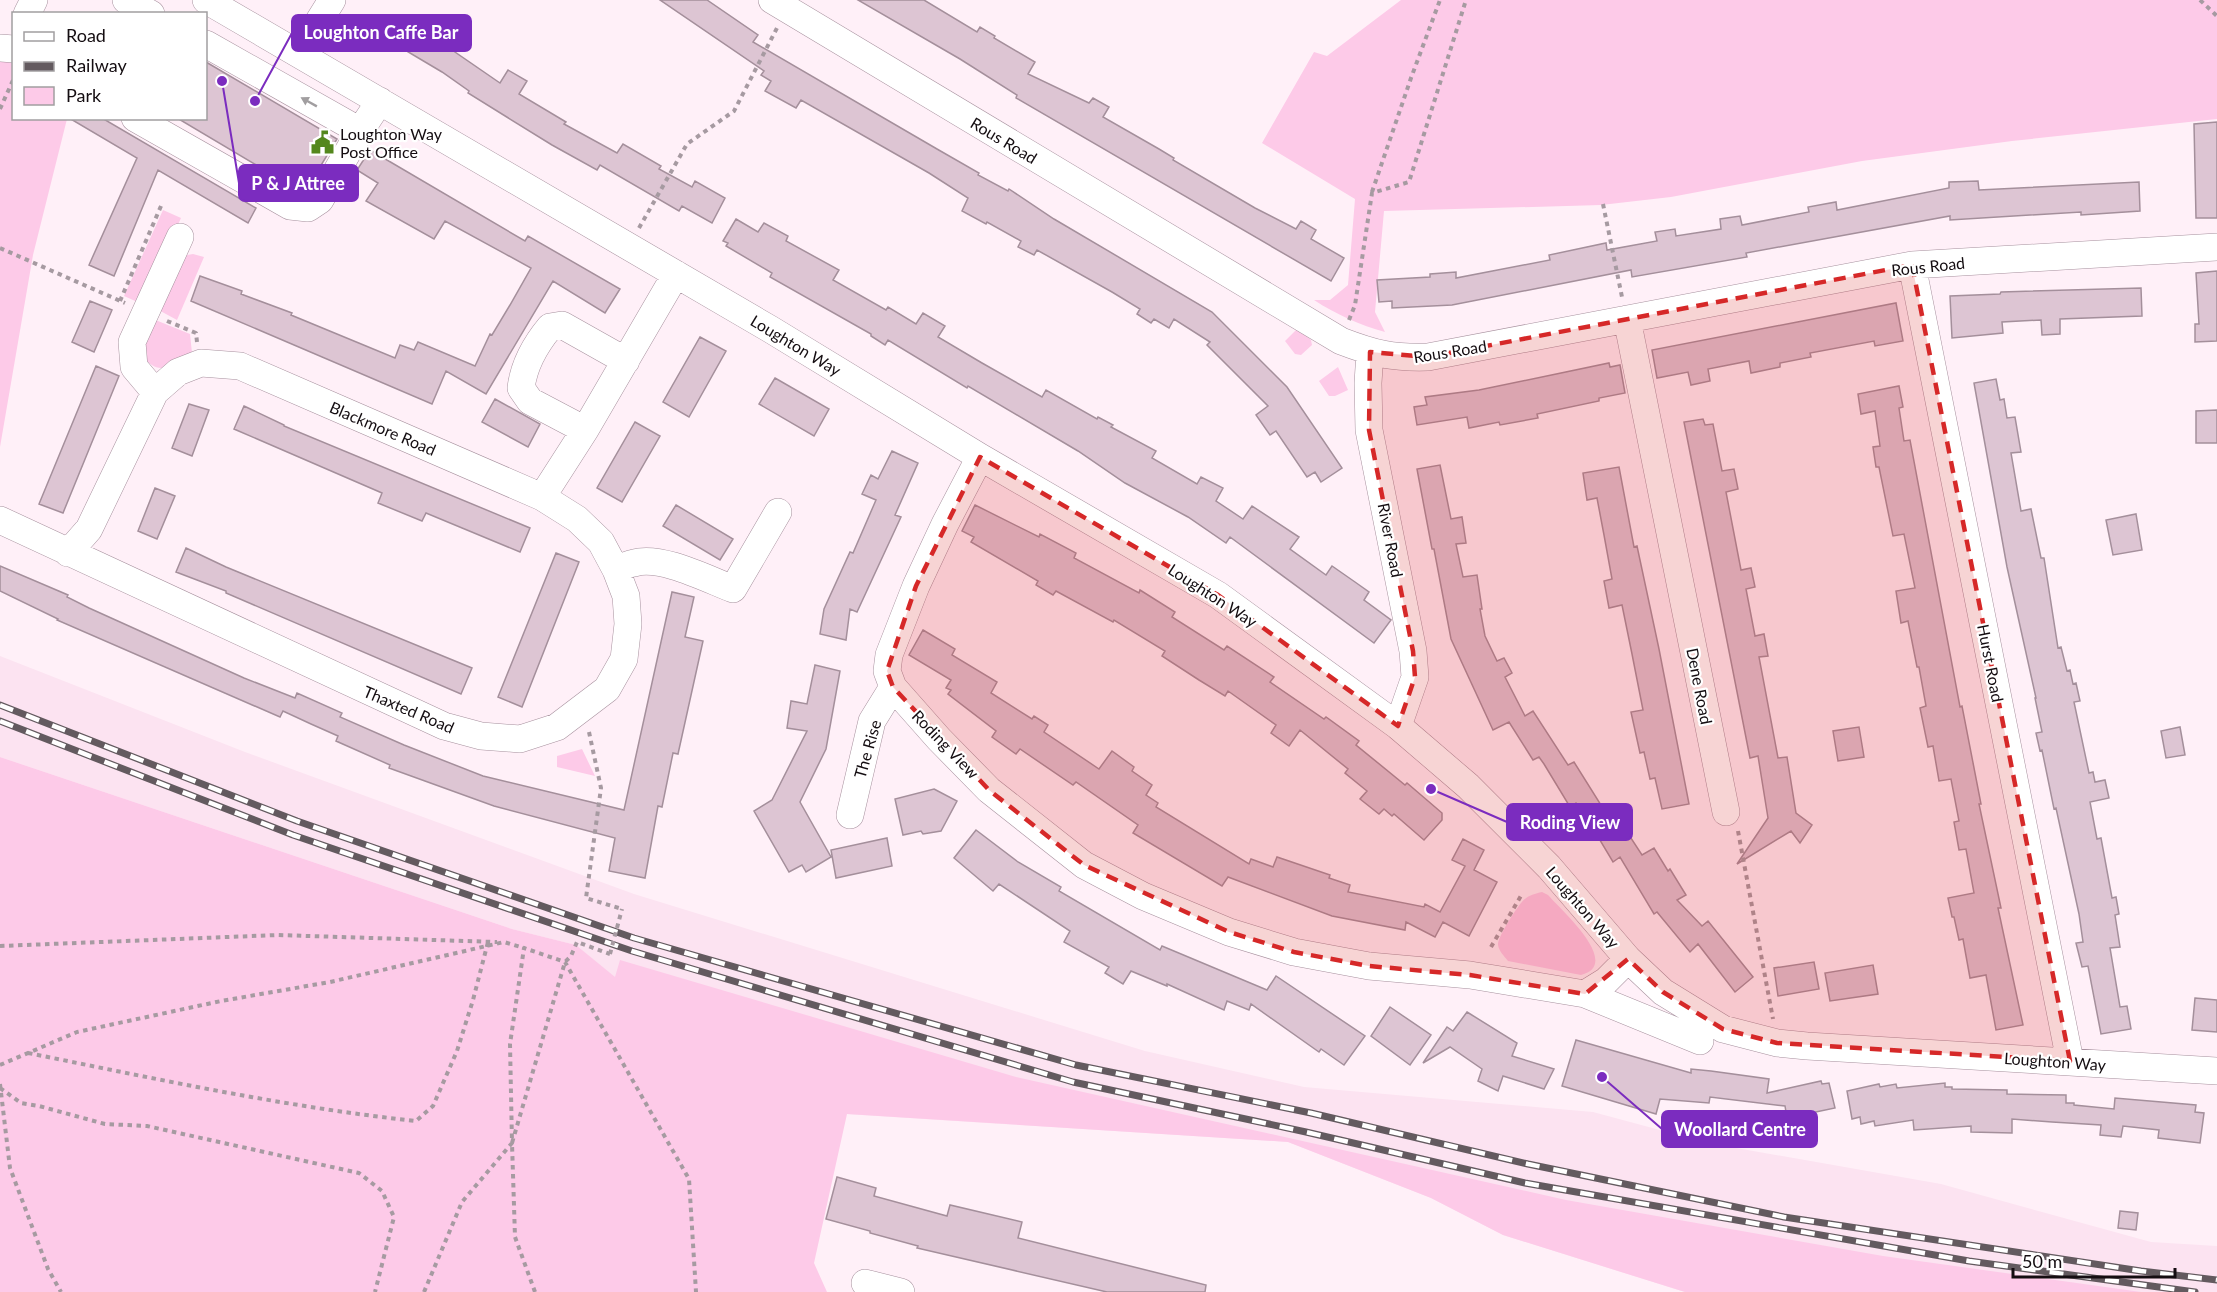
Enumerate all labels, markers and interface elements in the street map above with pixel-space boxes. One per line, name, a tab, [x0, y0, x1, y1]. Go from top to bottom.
legend	[12, 12, 207, 120]
callout: Loughton Caffe Bar	[292, 15, 471, 51]
text: Loughton Caffe Bar	[304, 21, 459, 43]
text: Road	[66, 24, 106, 46]
text: Railway	[66, 54, 127, 76]
text: Park	[66, 84, 102, 106]
one-way arrow	[301, 97, 317, 108]
street label: Rous Road	[967, 113, 1041, 167]
place label: Loughton Way Post Office	[340, 124, 443, 161]
public building icon: Loughton Way Post Office	[309, 129, 335, 155]
callout: P & J Attree	[239, 165, 358, 201]
text: P & J Attree	[251, 172, 345, 194]
street label: Rous Road	[1890, 253, 1966, 279]
street label: Loughton Way	[747, 311, 845, 380]
street label: Rous Road	[1412, 336, 1488, 366]
street label: Blackmore Road	[327, 397, 439, 459]
street label: River Road	[1374, 501, 1408, 579]
street label: Loughton Way	[1165, 559, 1262, 631]
street label: Hurst Road	[1974, 622, 2008, 704]
street label: Dene Road	[1683, 646, 1717, 726]
street label: Thaxted Road	[361, 681, 457, 737]
street label: Roding View	[909, 706, 984, 782]
street label: The Rise	[850, 718, 884, 780]
callout: Roding View	[1507, 804, 1632, 840]
text: Roding View	[1520, 811, 1621, 833]
street label: Loughton Way	[1542, 862, 1624, 952]
street label: Loughton Way	[2003, 1048, 2107, 1074]
callout: Woollard Centre	[1662, 1111, 1817, 1147]
text: Woollard Centre	[1674, 1118, 1806, 1140]
scale bar	[2013, 1241, 2175, 1279]
text: 50 m	[2022, 1250, 2062, 1272]

